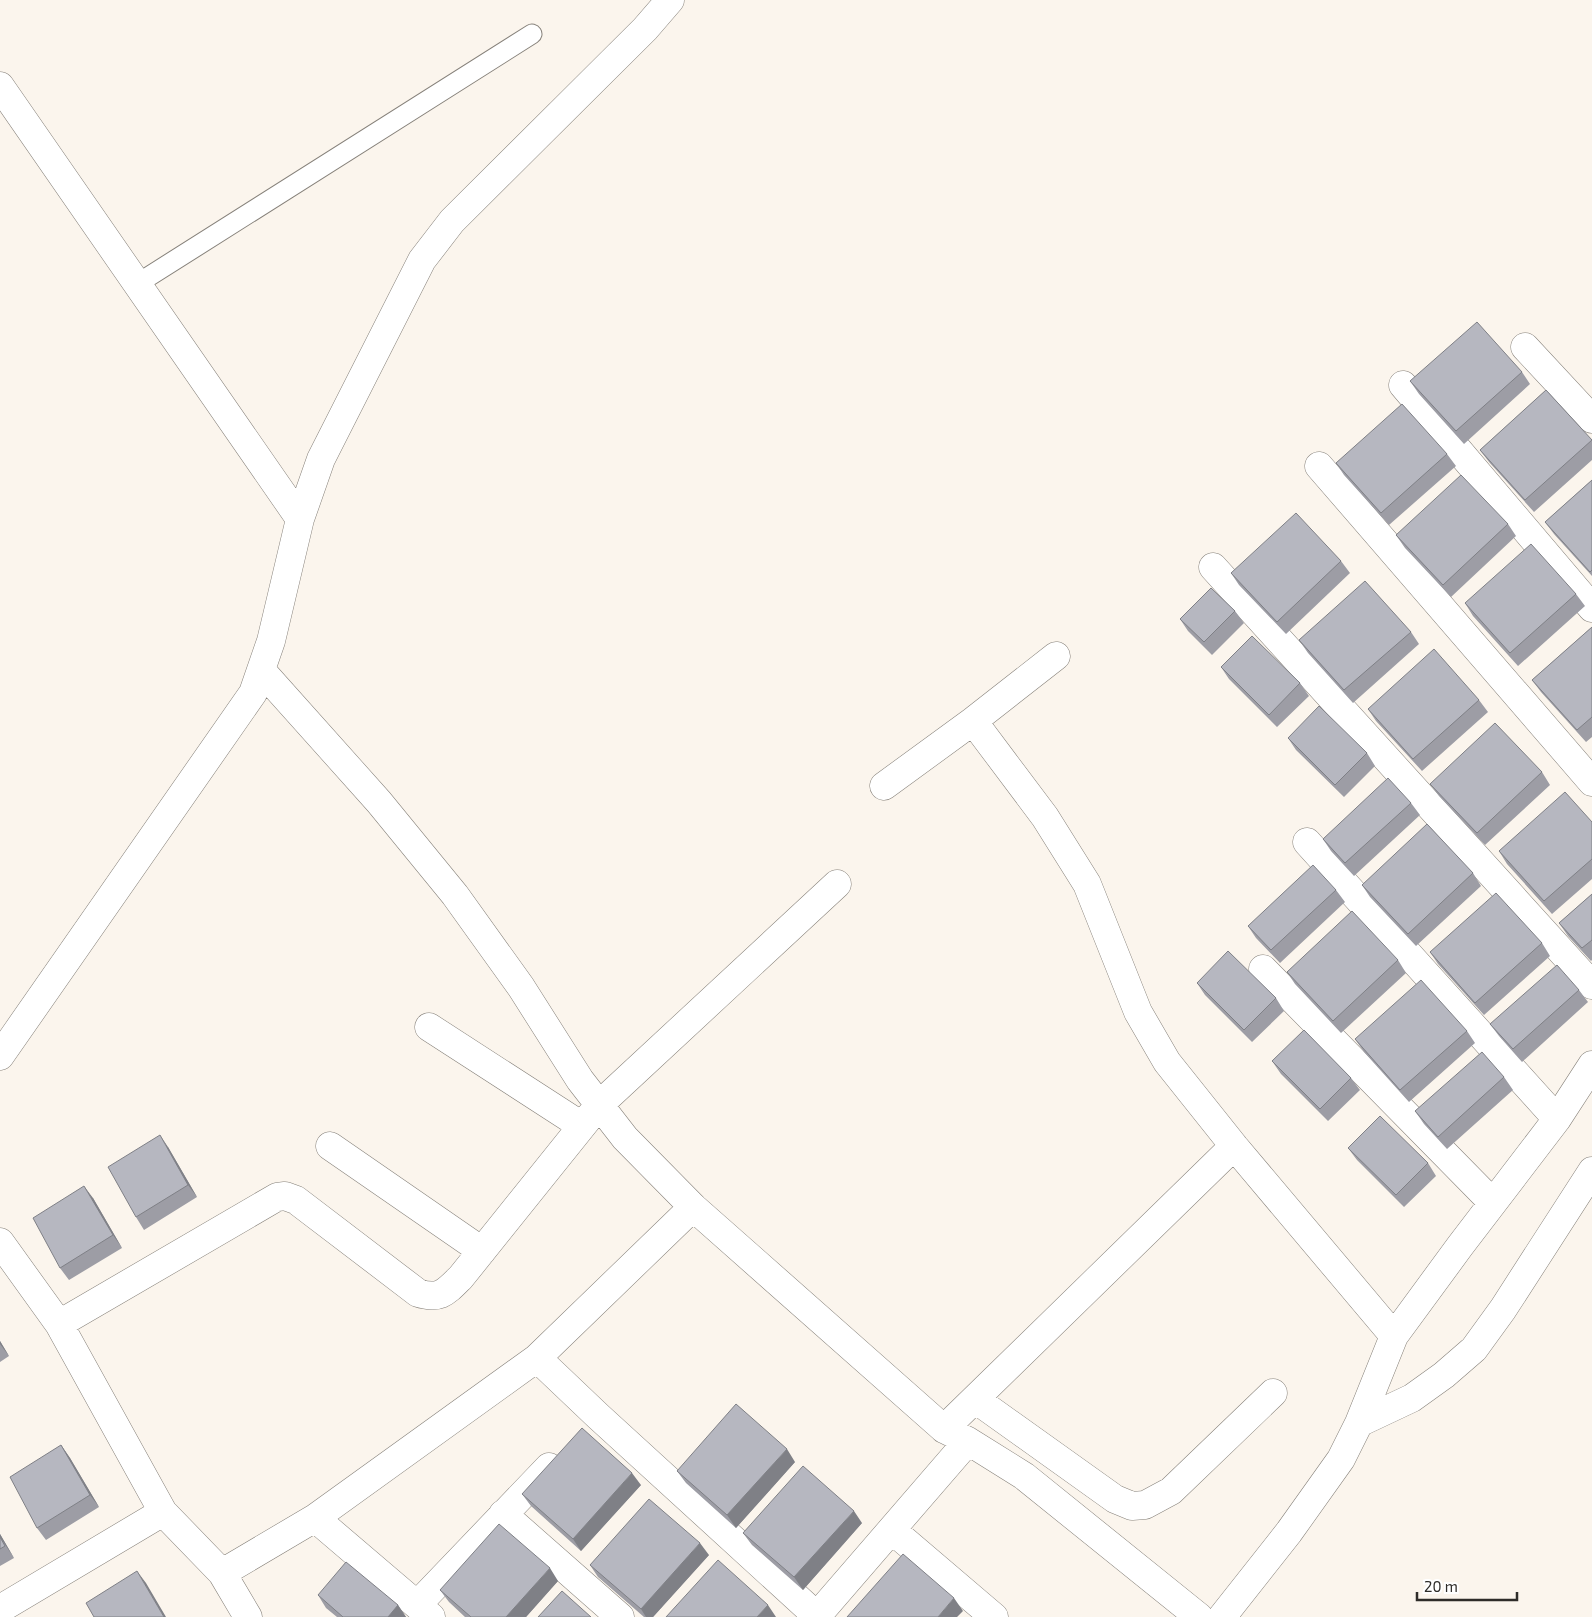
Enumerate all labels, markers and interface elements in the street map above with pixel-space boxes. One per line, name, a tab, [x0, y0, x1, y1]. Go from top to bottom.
scale bar	[1417, 1570, 1517, 1602]
text: 20 m	[1424, 1577, 1458, 1595]

